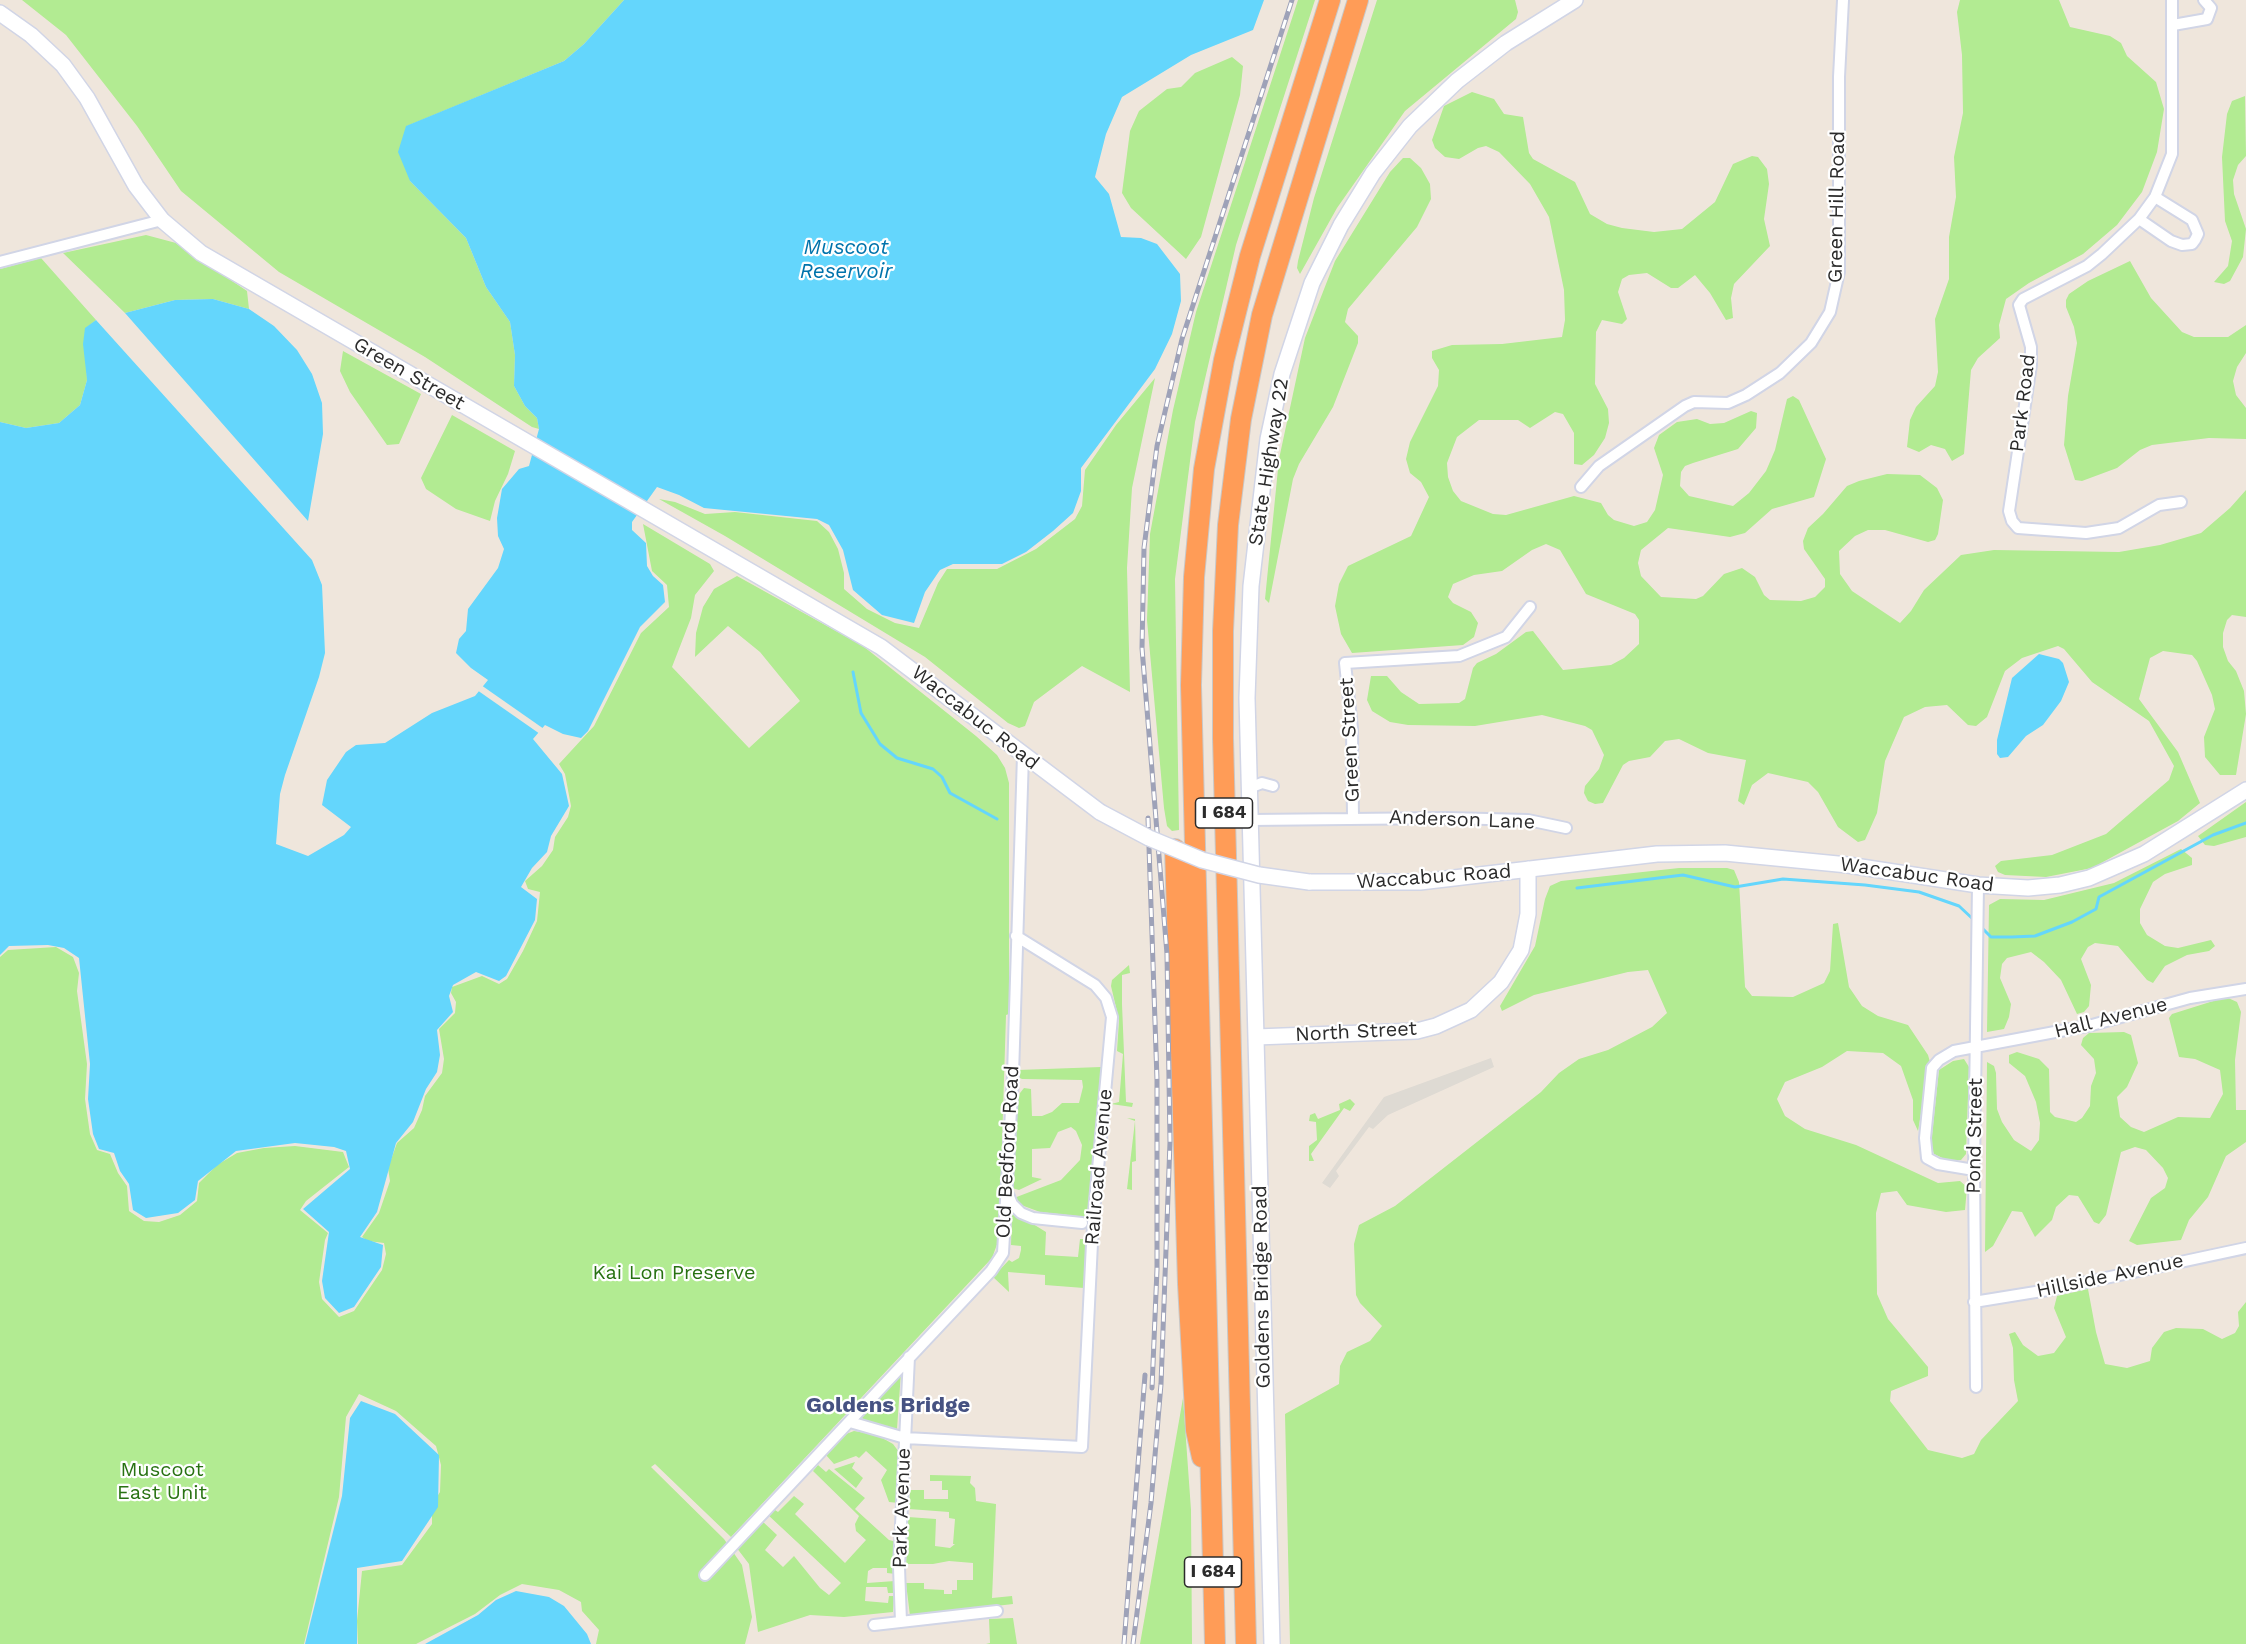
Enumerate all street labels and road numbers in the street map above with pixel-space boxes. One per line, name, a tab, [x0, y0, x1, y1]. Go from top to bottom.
street label: Green Hill Road	[1824, 131, 1850, 283]
street label: Green Street	[349, 332, 469, 416]
street label: Park Road	[2005, 353, 2041, 453]
street label: State Highway 22	[1244, 376, 1294, 548]
street label: Waccabuc Road	[906, 661, 1044, 775]
street label: Green Street	[1335, 677, 1365, 803]
road number: I 684	[1196, 798, 1252, 828]
street label: Anderson Lane	[1388, 805, 1536, 835]
street label: Waccabuc Road	[1838, 852, 1996, 898]
street label: Waccabuc Road	[1356, 860, 1512, 894]
street label: Hall Avenue	[2052, 992, 2170, 1044]
street label: North Street	[1295, 1017, 1417, 1047]
street label: Old Bedford Road	[991, 1065, 1025, 1239]
street label: Pond Street	[1962, 1078, 1988, 1194]
street label: Railroad Avenue	[1080, 1088, 1118, 1246]
street label: Goldens Bridge Road	[1248, 1185, 1276, 1389]
street label: Hillside Avenue	[2034, 1249, 2186, 1303]
street label: Park Avenue	[888, 1447, 916, 1569]
road number: I 684	[1184, 1557, 1242, 1587]

